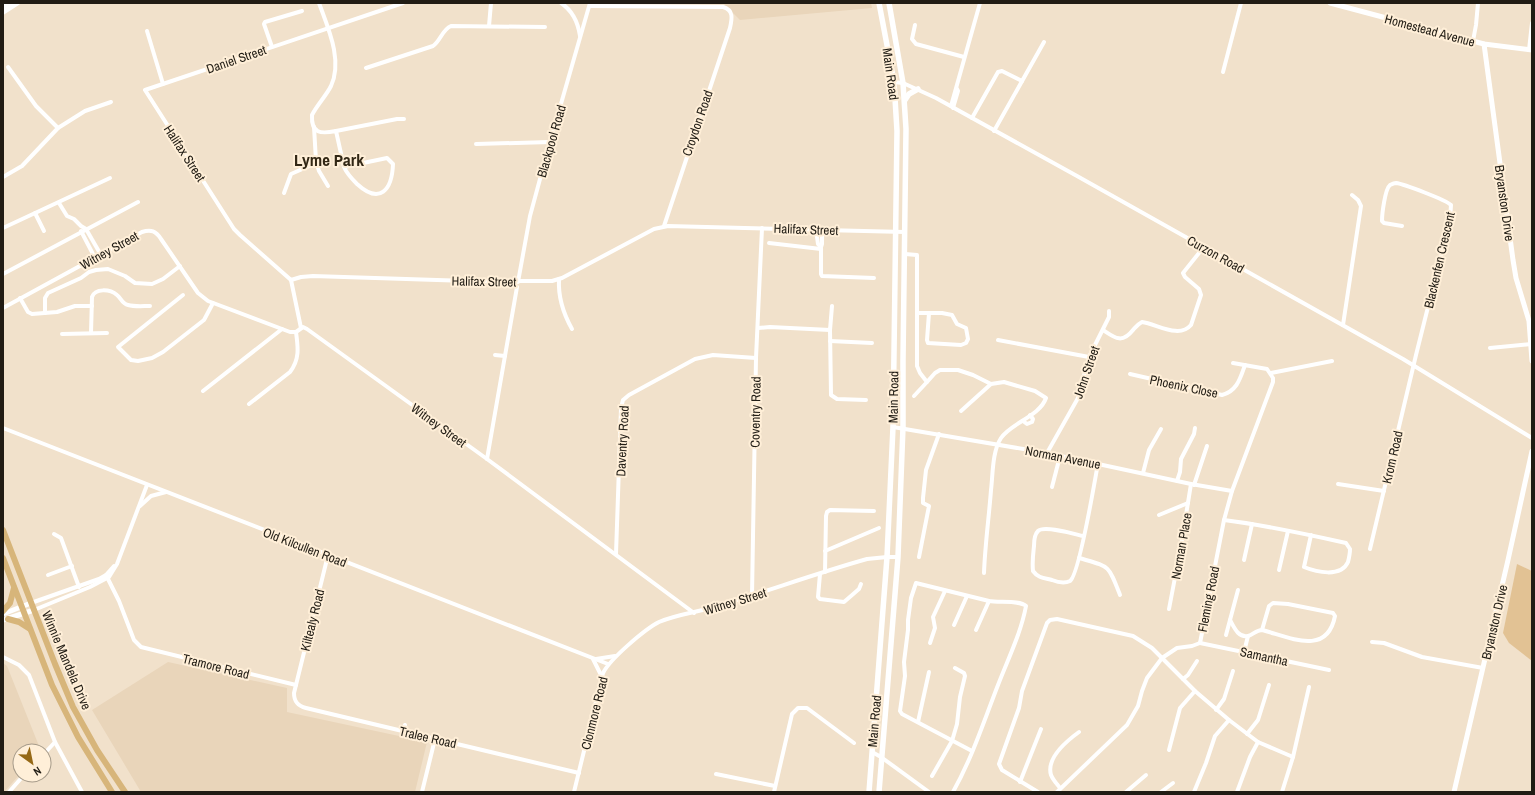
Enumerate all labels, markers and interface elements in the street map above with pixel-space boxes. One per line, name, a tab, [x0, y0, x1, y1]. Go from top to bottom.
street label: Homestead Avenue	[1383, 10, 1477, 51]
street label: Daniel Street	[204, 41, 268, 78]
street label: Main Road	[878, 47, 903, 101]
street label: Croydon Road	[678, 88, 717, 158]
street label: Blackpool Road	[533, 103, 570, 179]
street label: Halifax Street	[160, 122, 209, 185]
district label: Lyme Park	[294, 148, 364, 171]
street label: Bryanston Drive	[1491, 164, 1518, 242]
street label: Blackenfen Crescent	[1420, 210, 1459, 310]
street label: Halifax Street	[773, 220, 839, 239]
street label: Witney Street	[77, 227, 142, 274]
street label: Curzon Road	[1184, 232, 1247, 277]
street label: Halifax Street	[452, 272, 516, 291]
street label: John Street	[1070, 344, 1103, 401]
street label: Main Road	[885, 371, 902, 423]
street label: Phoenix Close	[1148, 371, 1220, 402]
street label: Coventry Road	[746, 376, 765, 448]
street label: Witney Street	[408, 400, 470, 451]
street label: Daventry Road	[612, 405, 633, 477]
street label: Krom Road	[1378, 429, 1407, 485]
street label: Norman Avenue	[1024, 442, 1102, 473]
street label: Norman Place	[1167, 511, 1196, 581]
street label: Old Kilcullen Road	[261, 524, 349, 571]
street label: Fleming Road	[1194, 565, 1223, 634]
street label: Bryanston Drive	[1478, 583, 1511, 661]
street label: Witney Street	[702, 584, 769, 619]
street label: Kiltealy Road	[297, 587, 328, 653]
street label: Winnie Mandela Drive	[38, 608, 95, 712]
street label: Samantha	[1238, 643, 1289, 670]
street label: Tramore Road	[181, 650, 251, 683]
street label: Clonmore Road	[577, 675, 612, 751]
street label: Main Road	[864, 694, 885, 748]
street label: Tralee Road	[398, 723, 458, 752]
north arrow	[12, 743, 52, 783]
text: N	[31, 764, 44, 779]

